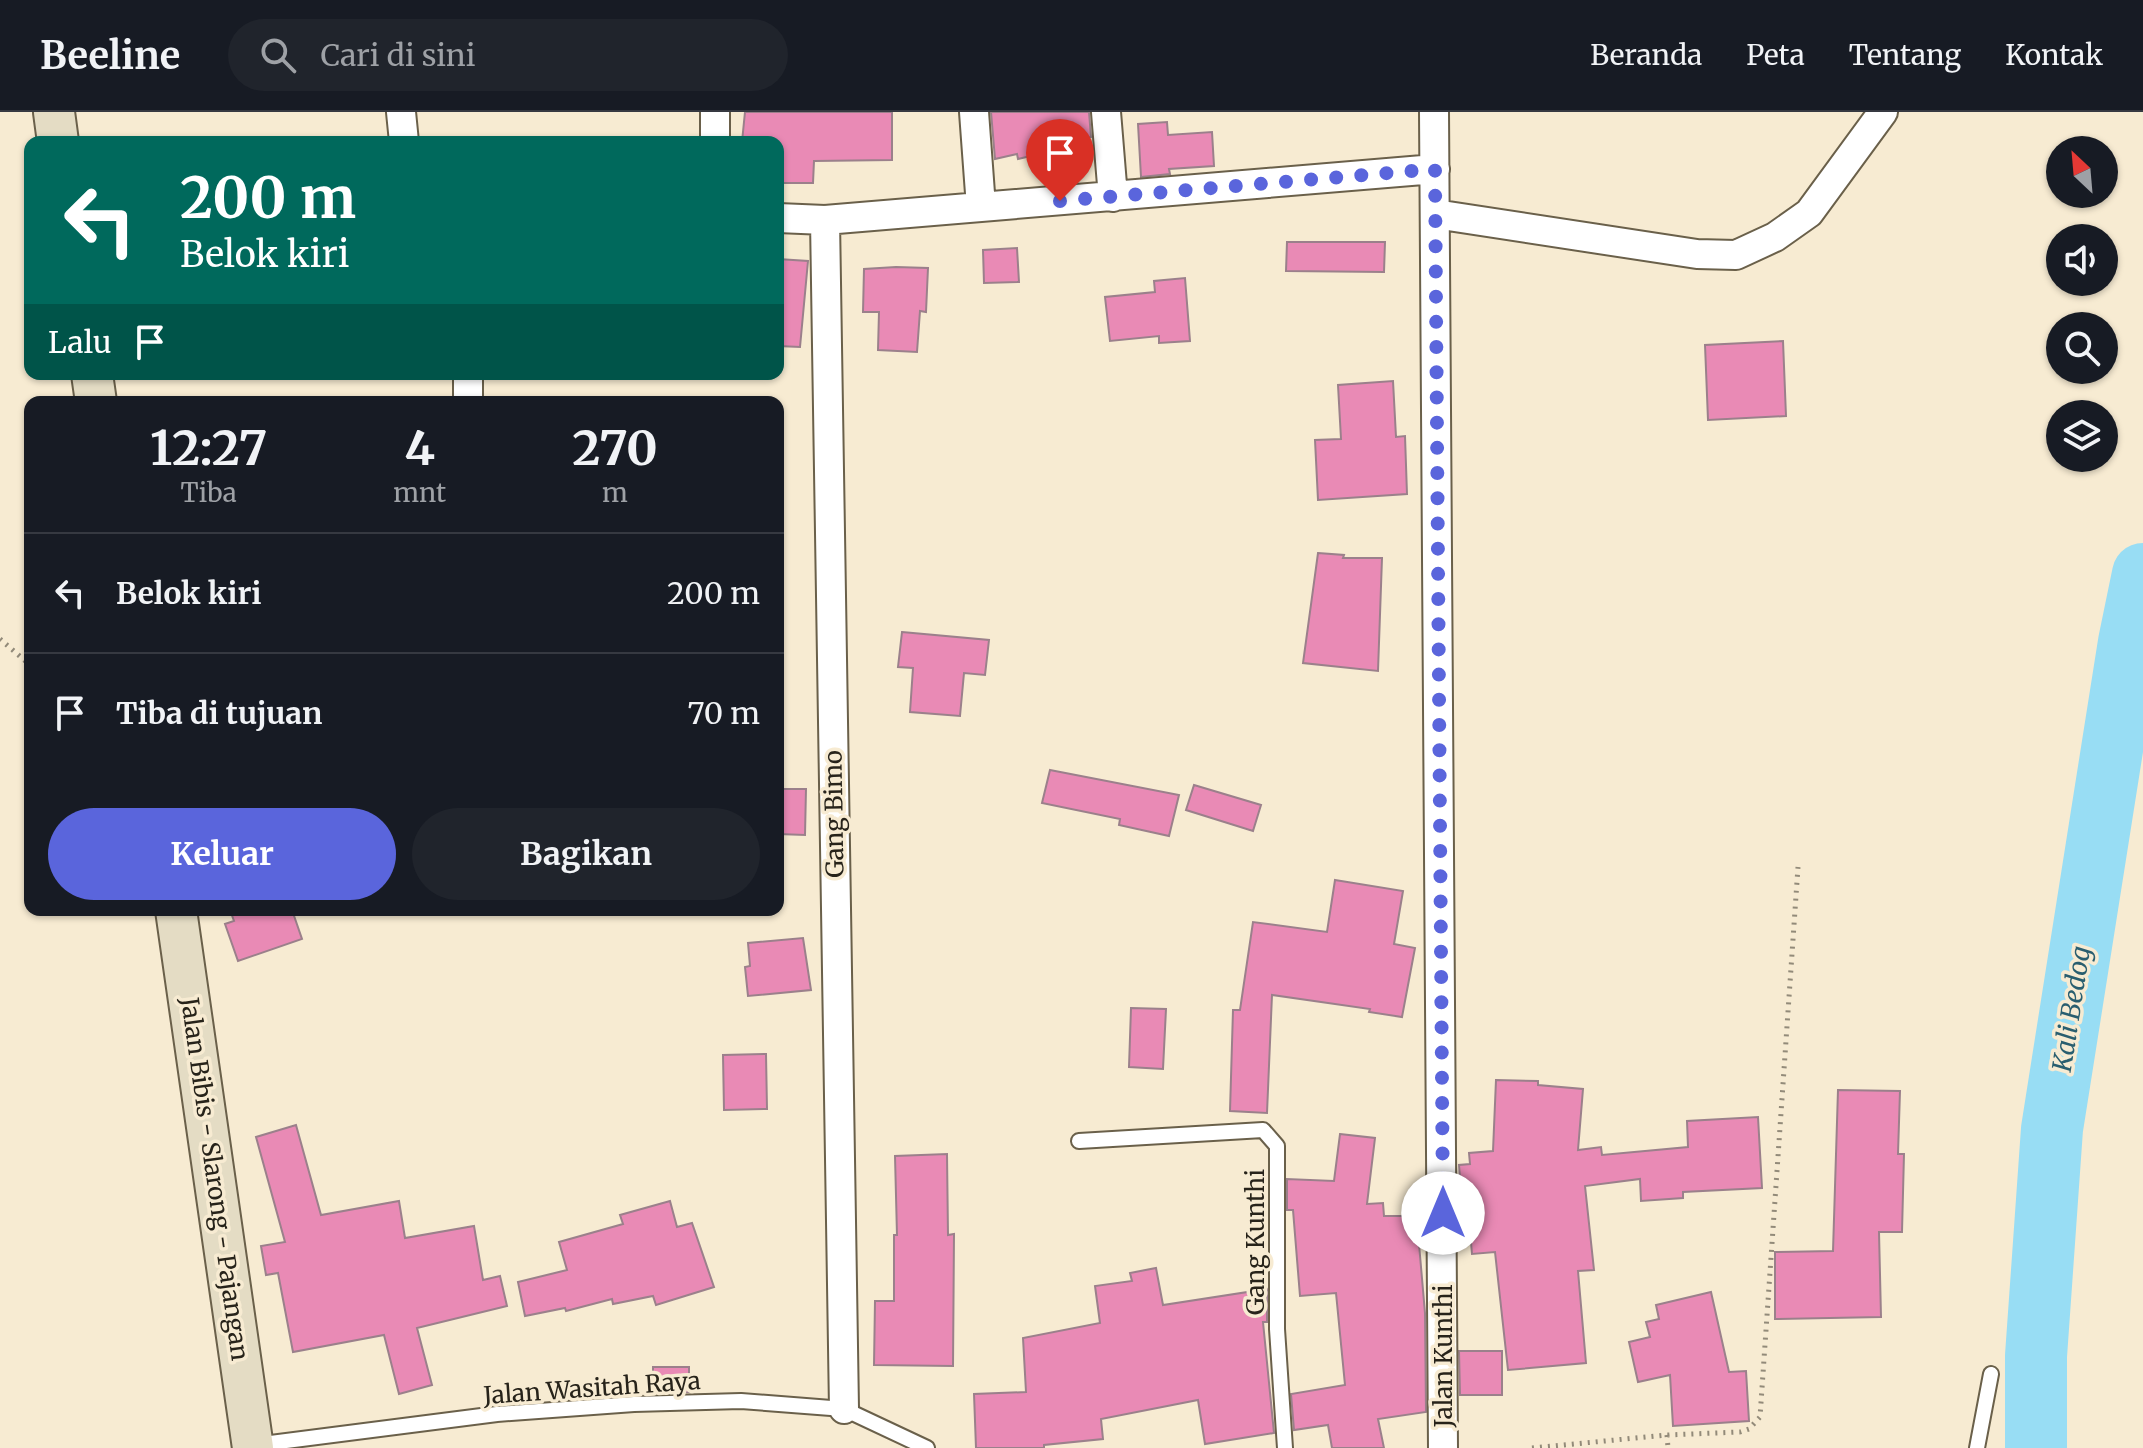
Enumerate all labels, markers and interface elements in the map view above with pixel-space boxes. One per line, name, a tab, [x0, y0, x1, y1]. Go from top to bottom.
search box	[228, 19, 788, 91]
text: Beeline	[40, 32, 180, 79]
icon: search	[256, 33, 300, 77]
text: Cari di sini	[320, 36, 475, 74]
text: Beranda	[1590, 37, 1702, 73]
text: Peta	[1746, 37, 1805, 73]
text: Tentang	[1849, 37, 1961, 73]
text: Kontak	[2005, 37, 2103, 73]
pin	[1026, 119, 1094, 201]
icon: arrive	[1038, 131, 1082, 175]
north arrow	[2046, 136, 2118, 208]
map controls	[2046, 136, 2118, 472]
text: 200 m	[180, 163, 356, 233]
icon: left	[48, 168, 152, 272]
button: sound	[2046, 224, 2118, 296]
text: Belok kiri	[180, 232, 349, 277]
button: search	[2046, 312, 2118, 384]
icon: arrive	[128, 320, 172, 364]
text: Lalu	[48, 323, 112, 361]
button: layers	[2046, 400, 2118, 472]
text: 12:27	[150, 418, 267, 478]
text: 4	[404, 418, 435, 478]
text: 270	[572, 418, 658, 478]
text: Tiba	[181, 476, 237, 509]
text: mnt	[393, 476, 446, 509]
text: m	[602, 476, 628, 509]
icon: left	[48, 571, 92, 615]
text: Belok kiri	[116, 574, 262, 612]
text: 200 m	[667, 574, 760, 612]
icon: arrive	[48, 691, 92, 735]
text: Tiba di tujuan	[116, 694, 322, 732]
text: 70 m	[687, 694, 760, 732]
street label: Gang Bimo	[817, 750, 851, 878]
button: Keluar	[48, 808, 396, 900]
button: Bagikan	[412, 808, 760, 900]
water label: Kali Bedog	[2045, 944, 2097, 1075]
street label: Jalan Bibis - Slarong - Pajangan	[174, 994, 256, 1363]
street label: Gang Kunthi	[1240, 1169, 1271, 1315]
position arrow	[1401, 1171, 1485, 1255]
street label: Jalan Kunthi	[1428, 1284, 1459, 1428]
street label: Jalan Wasitah Raya	[481, 1365, 702, 1411]

